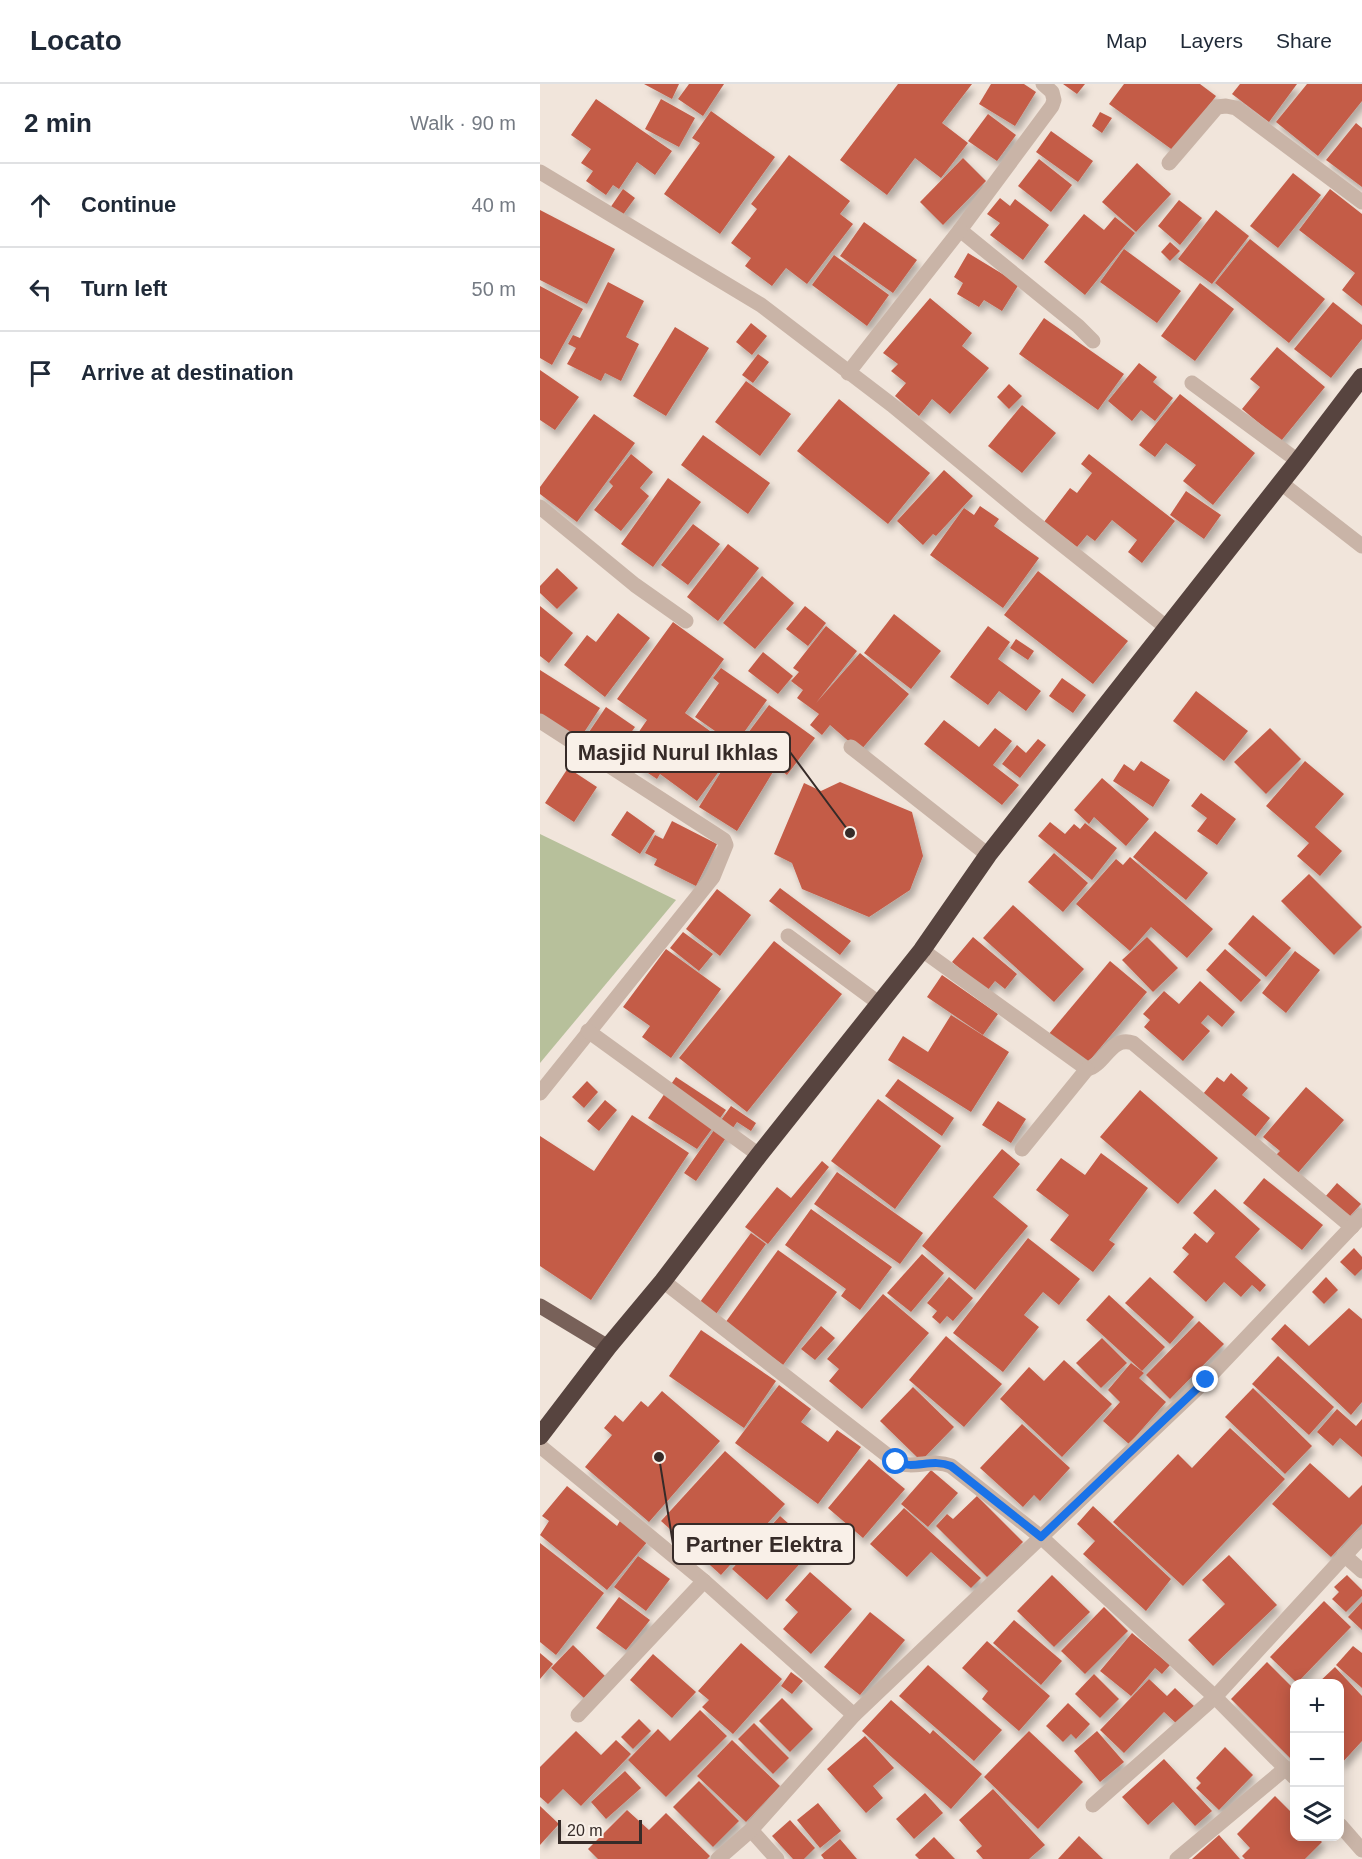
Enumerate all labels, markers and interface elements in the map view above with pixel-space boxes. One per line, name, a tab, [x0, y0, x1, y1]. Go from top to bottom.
text: Locato	[30, 25, 122, 56]
text: Map	[1106, 29, 1147, 52]
text: Layers	[1180, 29, 1243, 52]
text: Share	[1276, 29, 1332, 52]
text: 2 min	[24, 108, 92, 138]
text: Walk · 90 m	[410, 112, 516, 134]
icon: ahead	[24, 189, 57, 222]
text: Continue	[81, 192, 176, 217]
text: 40 m	[472, 194, 516, 216]
icon: left	[24, 273, 57, 306]
text: Turn left	[81, 276, 167, 301]
text: 50 m	[472, 278, 516, 300]
icon: arrive	[24, 357, 57, 390]
text: Arrive at destination	[81, 360, 294, 385]
callout: Masjid Nurul Ikhlas	[566, 732, 790, 772]
text: Masjid Nurul Ikhlas	[578, 740, 778, 765]
route end	[1192, 1366, 1218, 1392]
route start	[882, 1448, 908, 1474]
callout: Partner Elektra	[673, 1524, 854, 1564]
text: Partner Elektra	[686, 1532, 843, 1557]
map controls	[1290, 1679, 1344, 1841]
button: +	[1290, 1679, 1344, 1733]
button: −	[1290, 1733, 1344, 1787]
button: layers	[1290, 1787, 1344, 1841]
scale bar	[558, 1817, 642, 1844]
text: 20 m	[567, 1822, 603, 1839]

